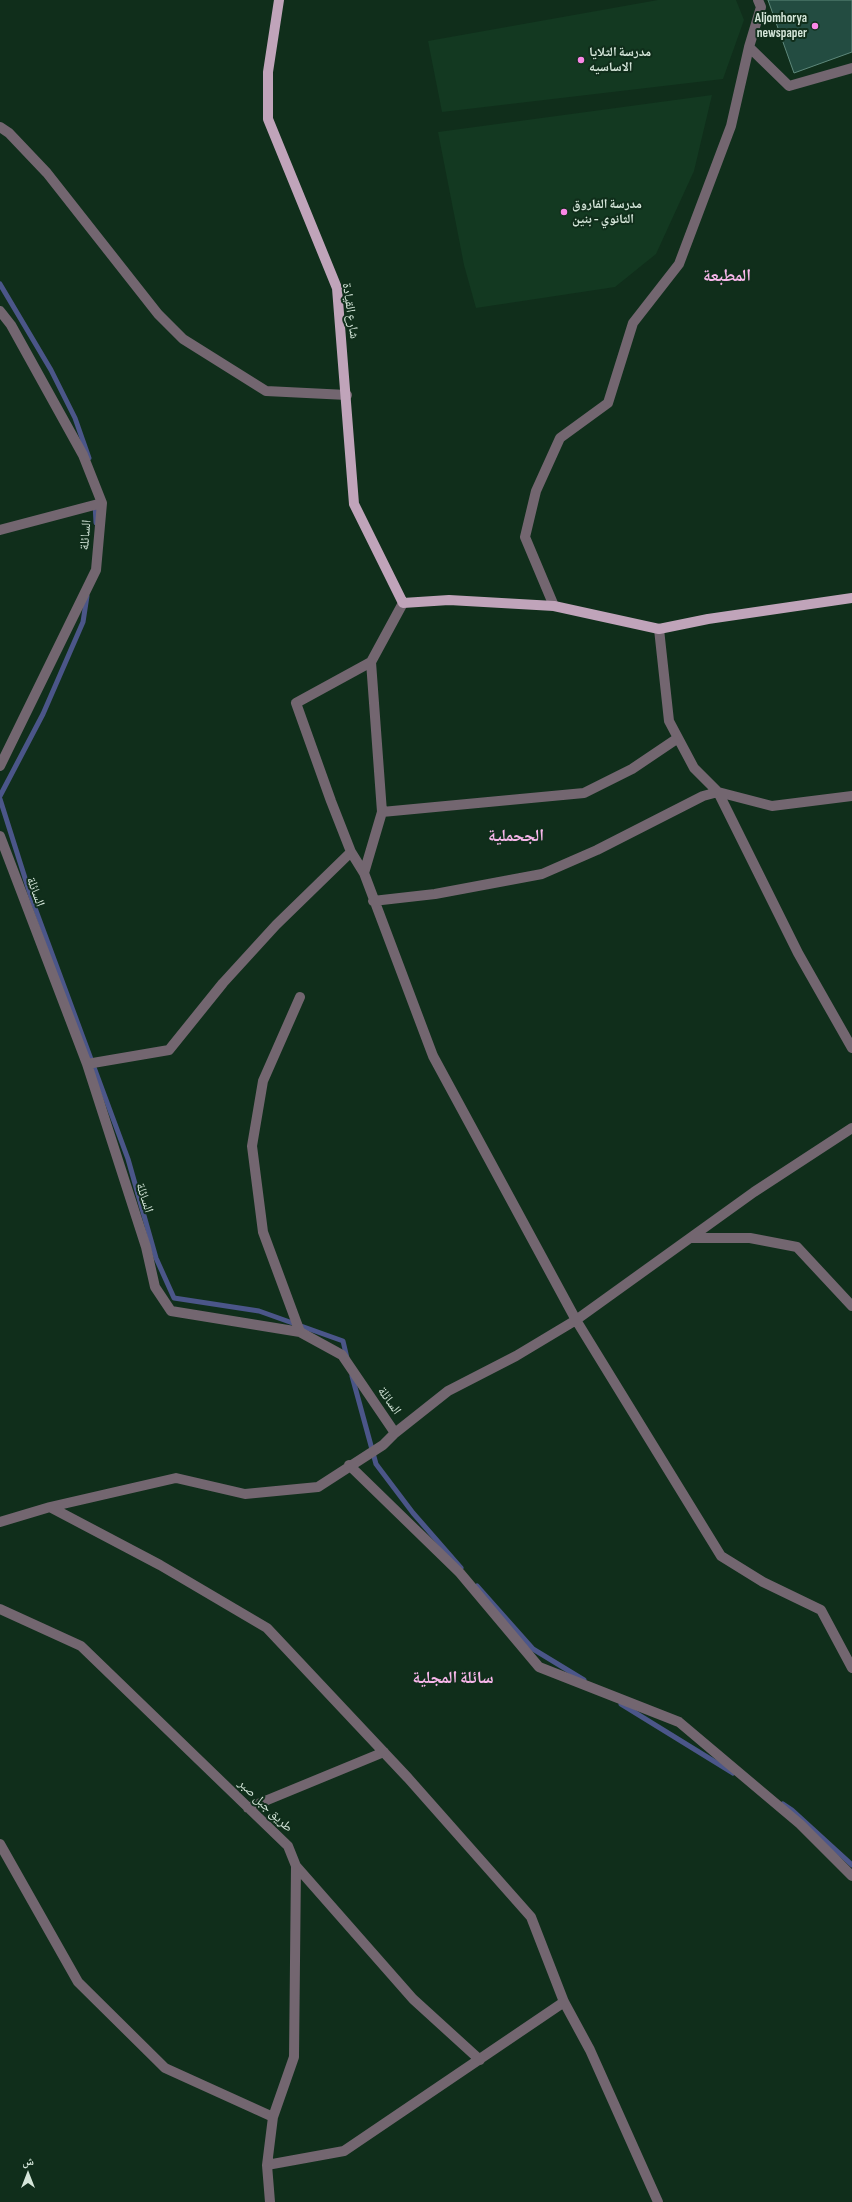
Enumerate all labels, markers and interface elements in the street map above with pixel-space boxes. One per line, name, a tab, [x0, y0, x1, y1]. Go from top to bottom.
place label: Aljomhorya newspaper	[755, 11, 807, 42]
marker: Aljomhorya newspaper	[810, 21, 820, 31]
place label: مدرسة الثلايا الاساسيه	[589, 45, 651, 76]
marker: مدرسة الثلايا الاساسيه	[576, 55, 586, 65]
place label: مدرسة الفاروق الثانوي - بنين	[572, 197, 642, 228]
marker: مدرسة الفاروق الثانوي - بنين	[559, 207, 569, 217]
district label: المطبعة	[703, 267, 751, 287]
street label: شارع القيادة	[338, 282, 362, 340]
street label: السائلة	[77, 519, 95, 551]
district label: الجحملية	[488, 827, 544, 847]
street label: السائلة	[22, 875, 48, 909]
street label: السائلة	[132, 1181, 156, 1215]
street label: السائلة	[374, 1384, 404, 1418]
district label: سائلة المجلية	[412, 1669, 494, 1689]
street label: طريق جبل صبر	[234, 1776, 296, 1836]
north arrow	[8, 2154, 48, 2194]
text: ش	[22, 2155, 34, 2168]

